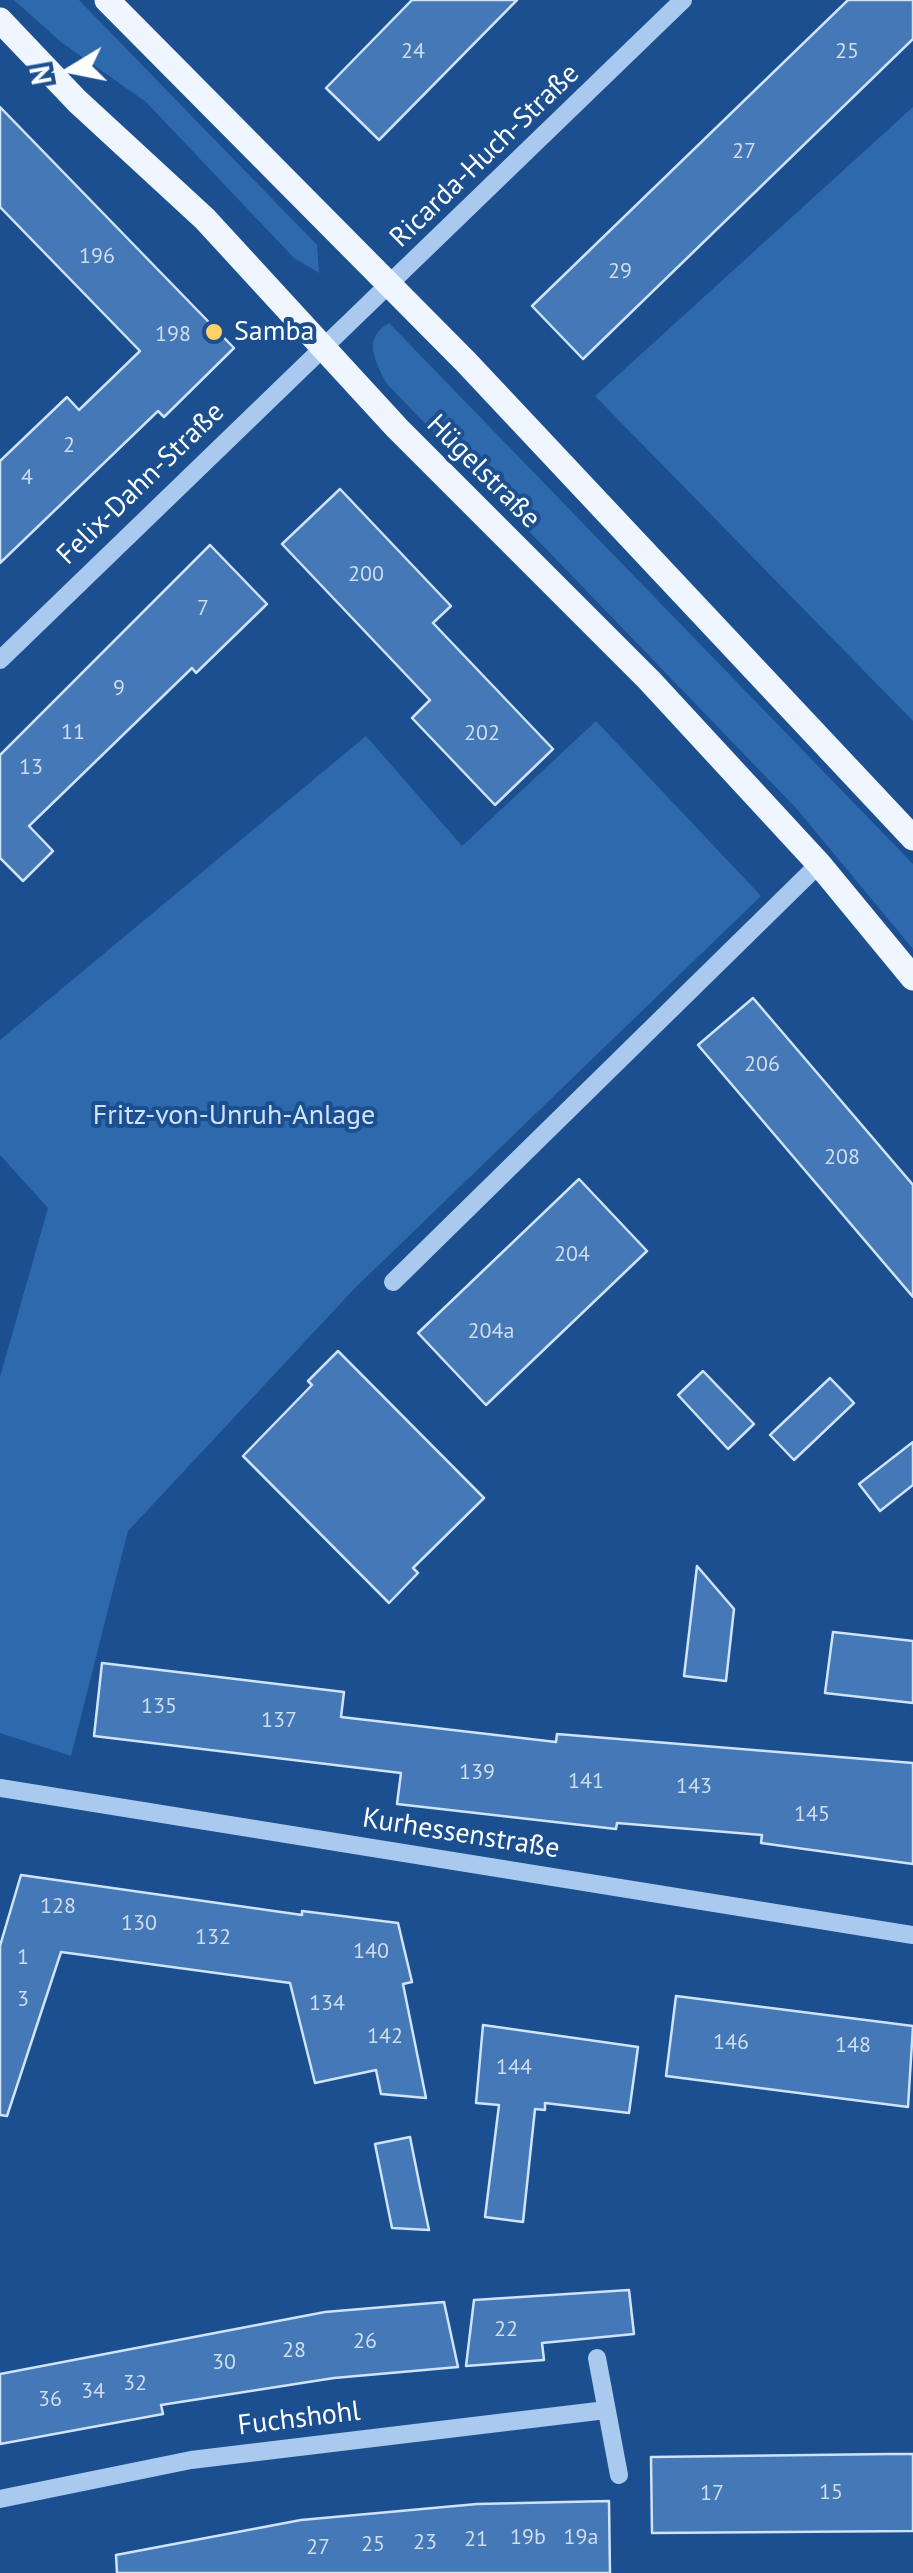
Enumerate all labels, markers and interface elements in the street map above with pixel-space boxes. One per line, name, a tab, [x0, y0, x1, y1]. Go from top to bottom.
north arrow	[20, 20, 120, 120]
house number: 24	[401, 39, 425, 65]
house number: 25	[835, 39, 859, 65]
street label: Ricarda-Huch-Straße	[384, 57, 586, 255]
text: N	[20, 63, 60, 88]
house number: 27	[732, 139, 756, 165]
house number: 196	[79, 244, 115, 270]
house number: 29	[608, 259, 632, 285]
place label: Samba	[234, 315, 314, 349]
marker: Samba	[203, 321, 225, 343]
house number: 198	[155, 322, 191, 348]
street label: Felix-Dahn-Straße	[51, 396, 231, 572]
street label: Hügelstraße	[419, 408, 547, 536]
house number: 2	[63, 433, 75, 459]
house number: 4	[21, 465, 33, 491]
house number: 200	[348, 562, 384, 588]
house number: 7	[197, 596, 209, 622]
house number: 9	[113, 676, 125, 702]
house number: 11	[61, 720, 85, 746]
house number: 202	[464, 721, 500, 747]
house number: 13	[19, 755, 43, 781]
house number: 206	[744, 1052, 780, 1078]
park label: Fritz-von-Unruh-Anlage	[93, 1099, 375, 1133]
house number: 208	[824, 1145, 860, 1171]
house number: 204	[554, 1242, 590, 1268]
house number: 204a	[468, 1319, 514, 1345]
house number: 135	[141, 1694, 177, 1720]
house number: 137	[261, 1708, 297, 1734]
house number: 139	[459, 1760, 495, 1786]
house number: 141	[568, 1769, 604, 1795]
house number: 143	[676, 1774, 712, 1800]
street label: Kurhessenstraße	[360, 1802, 562, 1866]
house number: 145	[794, 1802, 830, 1828]
house number: 128	[40, 1894, 76, 1920]
house number: 130	[121, 1911, 157, 1937]
house number: 132	[195, 1925, 231, 1951]
house number: 140	[353, 1939, 389, 1965]
house number: 1	[17, 1945, 29, 1971]
house number: 3	[17, 1987, 29, 2013]
house number: 134	[309, 1991, 345, 2017]
house number: 142	[367, 2024, 403, 2050]
house number: 146	[713, 2030, 749, 2056]
house number: 148	[835, 2033, 871, 2059]
house number: 144	[496, 2055, 532, 2081]
house number: 22	[494, 2317, 518, 2343]
house number: 26	[353, 2329, 377, 2355]
house number: 28	[282, 2338, 306, 2364]
house number: 30	[212, 2350, 236, 2376]
house number: 32	[123, 2371, 147, 2397]
house number: 34	[81, 2379, 105, 2405]
house number: 36	[38, 2387, 62, 2413]
street label: Fuchshohl	[236, 2395, 362, 2443]
house number: 15	[819, 2480, 843, 2506]
house number: 17	[700, 2481, 724, 2507]
house number: 19b	[510, 2525, 546, 2551]
house number: 19a	[564, 2525, 598, 2551]
house number: 21	[464, 2527, 488, 2553]
house number: 23	[413, 2530, 437, 2556]
house number: 25	[361, 2532, 385, 2558]
house number: 27	[306, 2535, 330, 2561]

